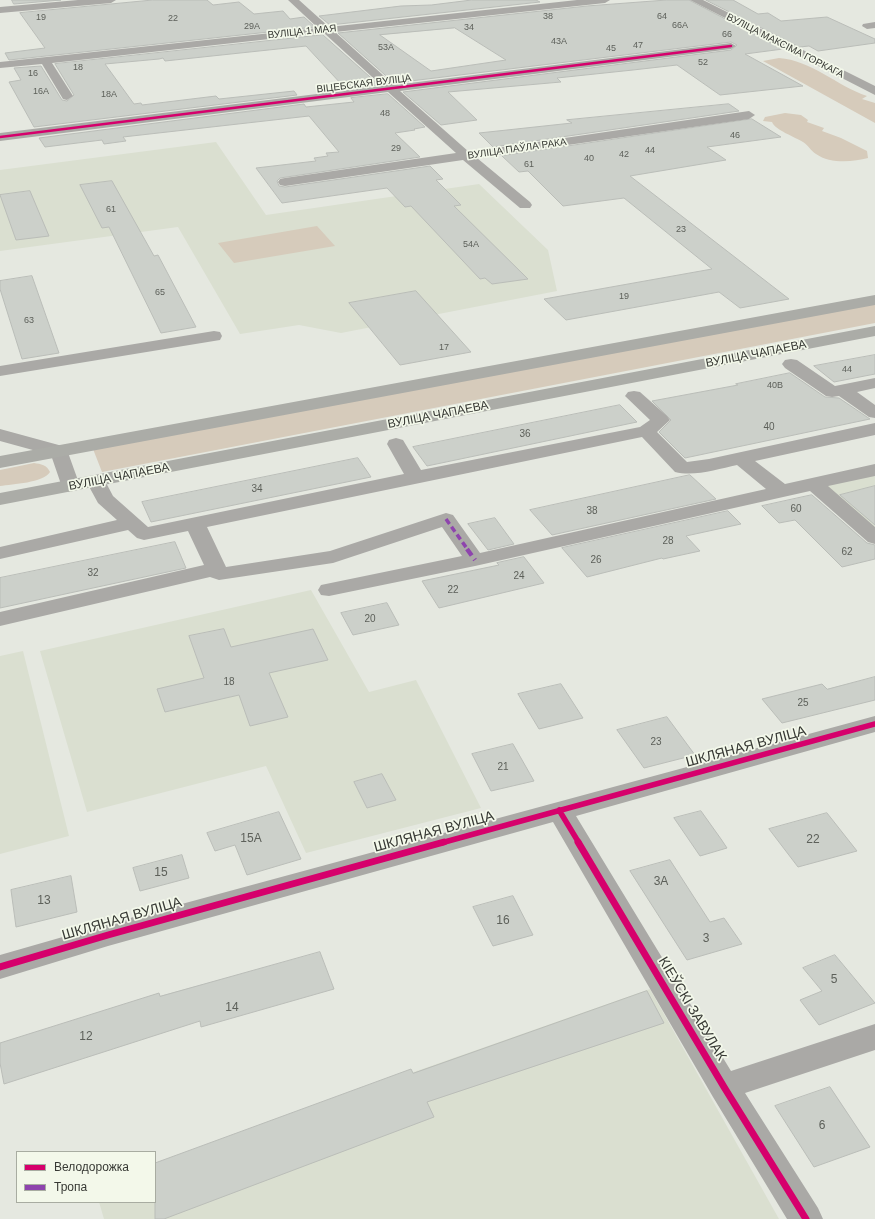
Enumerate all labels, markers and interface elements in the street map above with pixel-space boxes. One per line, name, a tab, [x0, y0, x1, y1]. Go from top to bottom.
street label: ВУЛІЦА МАКСІМА ГОРКАГА	[724, 11, 846, 81]
house number: 38	[543, 12, 553, 22]
house number: 64	[657, 12, 667, 22]
house number: 19	[36, 13, 46, 23]
house number: 22	[168, 14, 178, 24]
house number: 66А	[672, 21, 688, 31]
house number: 29А	[244, 22, 260, 32]
street label: ВУЛІЦА 1 МАЯ	[267, 22, 337, 42]
house number: 34	[464, 23, 474, 33]
house number: 66	[722, 30, 732, 40]
house number: 43А	[551, 37, 567, 47]
house number: 47	[633, 41, 643, 51]
house number: 53А	[378, 43, 394, 53]
house number: 45	[606, 44, 616, 54]
house number: 52	[698, 58, 708, 68]
house number: 18	[73, 63, 83, 73]
house number: 16	[28, 69, 38, 79]
street label: ВІЦЕБСКАЯ ВУЛІЦА	[316, 72, 412, 96]
house number: 16А	[33, 87, 49, 97]
house number: 18А	[101, 90, 117, 100]
house number: 48	[380, 109, 390, 119]
house number: 46	[730, 131, 740, 141]
street label: ВУЛІЦА ПАЎЛА РАКА	[467, 136, 567, 162]
house number: 29	[391, 144, 401, 154]
house number: 44	[645, 146, 655, 156]
house number: 42	[619, 150, 629, 160]
house number: 40	[584, 154, 594, 164]
house number: 61	[524, 160, 534, 170]
house number: 61	[106, 205, 116, 215]
house number: 23	[676, 225, 686, 235]
house number: 54А	[463, 240, 479, 250]
house number: 65	[155, 288, 165, 298]
house number: 19	[619, 292, 629, 302]
house number: 63	[24, 316, 34, 326]
street label: ВУЛІЦА ЧАПАЕВА	[704, 337, 808, 371]
house number: 17	[439, 343, 449, 353]
house number: 44	[842, 365, 852, 375]
house number: 40В	[767, 381, 783, 391]
street label: ВУЛІЦА ЧАПАЕВА	[386, 398, 490, 432]
house number: 40	[763, 421, 775, 433]
house number: 36	[519, 428, 531, 440]
street label: ВУЛІЦА ЧАПАЕВА	[67, 460, 171, 494]
house number: 34	[251, 483, 263, 495]
house number: 60	[790, 503, 802, 515]
house number: 38	[586, 505, 598, 517]
house number: 28	[662, 535, 674, 547]
house number: 62	[841, 546, 853, 558]
house number: 26	[590, 554, 602, 566]
house number: 32	[87, 567, 99, 579]
house number: 24	[513, 570, 525, 582]
house number: 22	[447, 584, 459, 596]
house number: 20	[364, 613, 376, 625]
house number: 18	[223, 676, 235, 688]
house number: 25	[797, 697, 809, 709]
street label: ШКЛЯНАЯ ВУЛІЦА	[684, 723, 808, 771]
house number: 23	[650, 736, 662, 748]
house number: 21	[497, 761, 509, 773]
street label: ШКЛЯНАЯ ВУЛІЦА	[372, 808, 496, 856]
house number: 15А	[240, 832, 262, 846]
house number: 22	[806, 833, 820, 847]
house number: 15	[154, 866, 168, 880]
house number: 3А	[654, 875, 668, 889]
house number: 13	[37, 894, 51, 908]
street label: ШКЛЯНАЯ ВУЛІЦА	[60, 894, 184, 944]
house number: 16	[496, 914, 510, 928]
house number: 3	[703, 932, 709, 946]
street label: КІЕЎСКІ ЗАВУЛАК	[654, 954, 730, 1064]
house number: 5	[831, 973, 837, 987]
house number: 14	[225, 1001, 239, 1015]
house number: 12	[79, 1030, 93, 1044]
house number: 6	[819, 1119, 825, 1133]
legend	[16, 1151, 156, 1203]
text: Велодорожка	[54, 1160, 129, 1174]
text: Тропа	[54, 1180, 87, 1194]

